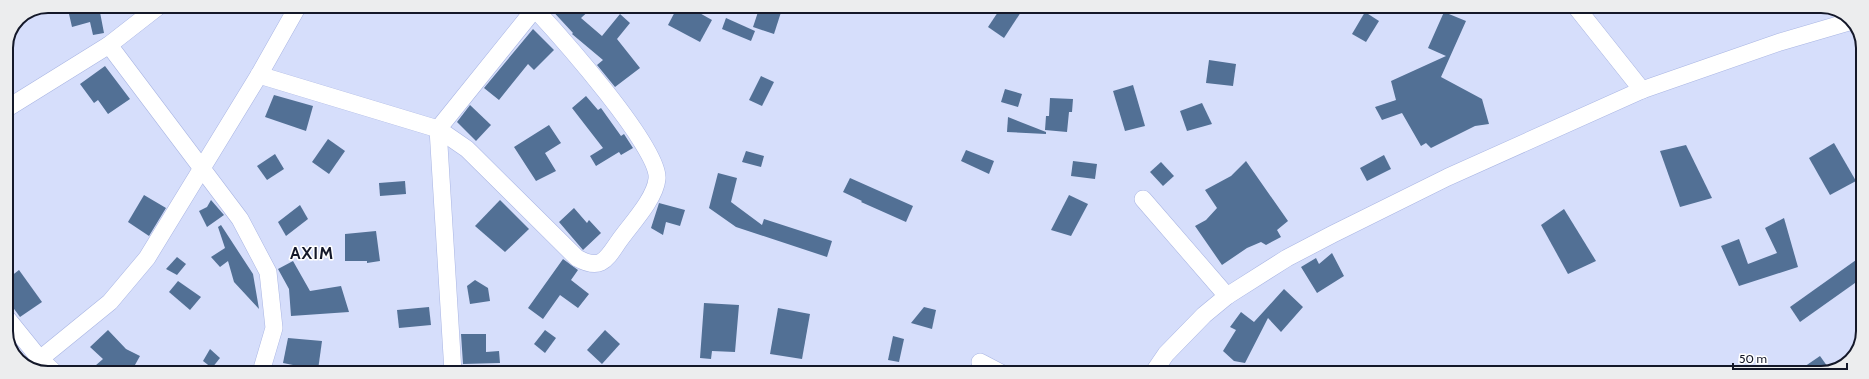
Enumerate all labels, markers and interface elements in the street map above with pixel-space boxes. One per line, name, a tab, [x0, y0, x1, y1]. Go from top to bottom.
district label: AXIM	[290, 243, 334, 263]
scale bar	[1733, 345, 1847, 371]
text: 50 m	[1739, 351, 1767, 366]

